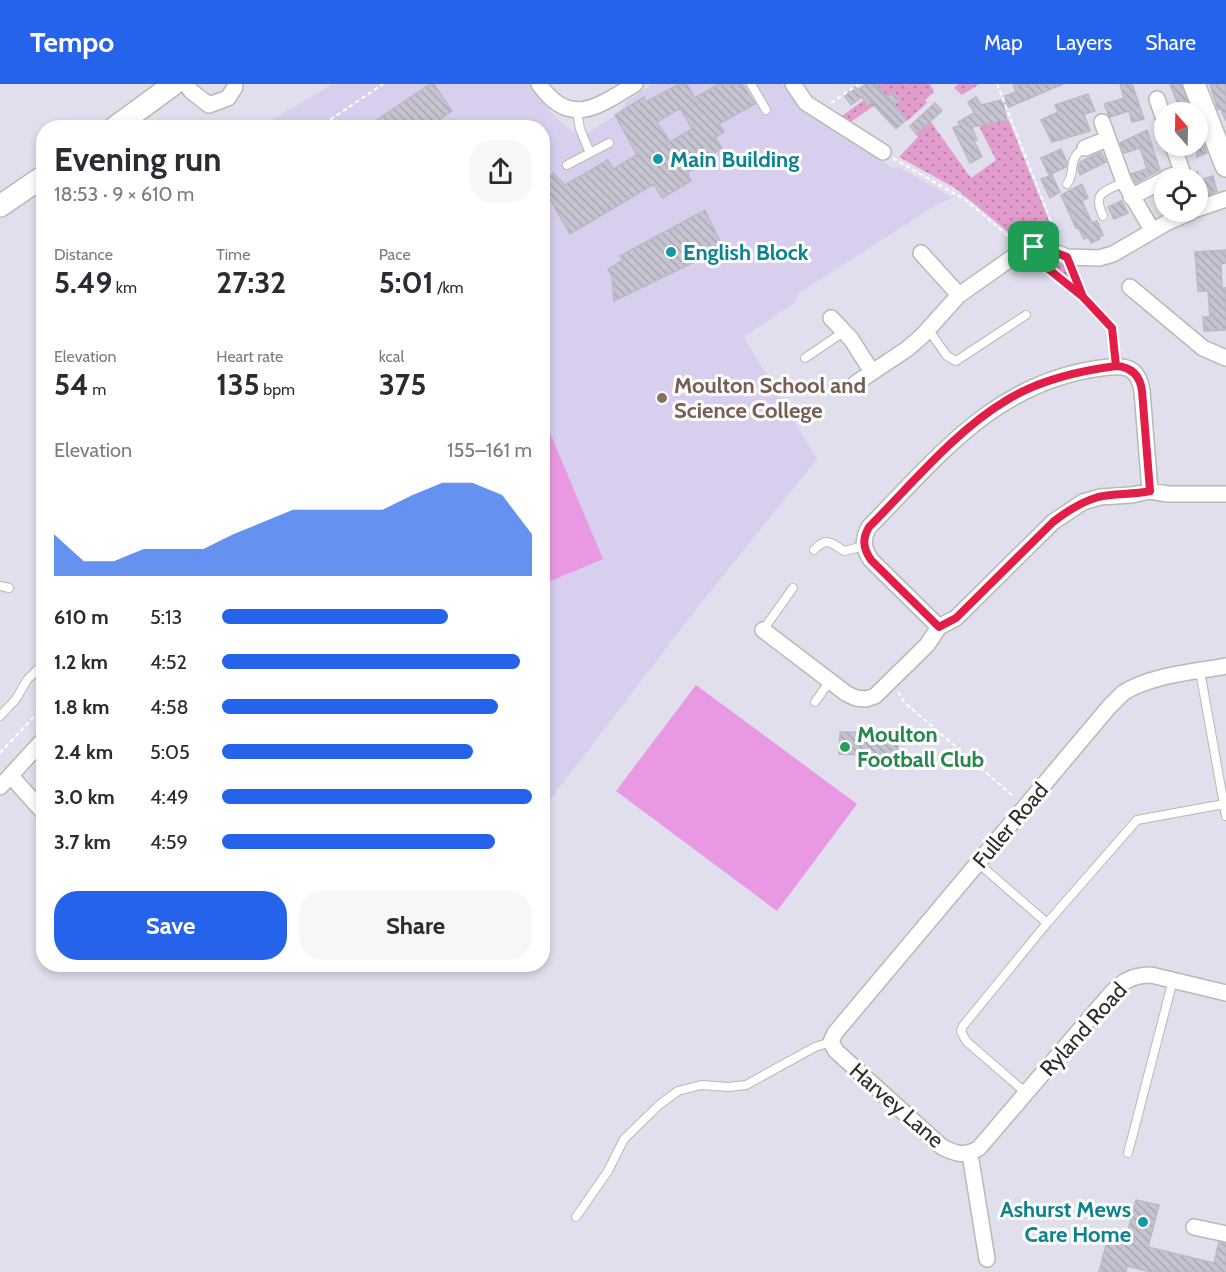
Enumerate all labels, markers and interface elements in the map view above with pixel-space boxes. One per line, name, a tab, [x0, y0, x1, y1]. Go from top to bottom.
text: Tempo	[30, 25, 114, 59]
text: Map	[984, 30, 1023, 55]
text: Layers	[1056, 30, 1112, 55]
text: Share	[1145, 30, 1196, 55]
north arrow	[1154, 102, 1208, 156]
map controls	[1154, 102, 1208, 222]
text: Evening run	[54, 139, 221, 179]
button: share	[469, 140, 532, 203]
place label: Main Building	[670, 146, 799, 173]
marker: Main Building	[651, 152, 665, 166]
button: locate	[1154, 168, 1208, 222]
text: 18:53 · 9 × 610 m	[54, 182, 194, 206]
pin	[1008, 221, 1059, 272]
icon: arrive	[1017, 230, 1050, 263]
place label: English Block	[683, 239, 809, 266]
text: Distance	[54, 245, 113, 264]
text: Time	[216, 245, 250, 264]
text: Pace	[379, 245, 411, 264]
marker: English Block	[664, 245, 678, 259]
text: 5.49	[54, 264, 112, 301]
text: 27:32	[216, 264, 286, 301]
text: 5:01	[379, 264, 434, 301]
text: km	[112, 278, 137, 297]
text: /km	[434, 278, 464, 297]
text: Elevation	[54, 347, 117, 366]
text: Heart rate	[216, 347, 283, 366]
text: kcal	[379, 347, 404, 366]
text: 54	[54, 366, 89, 403]
text: 135	[216, 366, 260, 403]
text: 375	[379, 366, 426, 403]
place label: Moulton School and Science College	[674, 372, 866, 424]
text: m	[89, 380, 106, 399]
text: bpm	[260, 380, 295, 399]
marker: Moulton School and Science College	[655, 391, 669, 405]
text: Elevation	[54, 438, 132, 462]
text: 155–161 m	[447, 438, 532, 462]
text: 610 m	[54, 605, 109, 629]
text: 5:13	[150, 605, 182, 629]
text: 1.2 km	[54, 650, 108, 674]
text: 4:52	[150, 650, 187, 674]
text: 1.8 km	[54, 695, 109, 719]
text: 4:58	[150, 695, 189, 719]
place label: Moulton Football Club	[857, 721, 984, 773]
text: 2.4 km	[54, 740, 113, 764]
text: 5:05	[150, 740, 190, 764]
marker: Moulton Football Club	[838, 740, 852, 754]
street label: Fuller Road	[967, 777, 1054, 874]
text: 3.0 km	[54, 785, 115, 809]
text: 4:49	[150, 785, 189, 809]
text: 3.7 km	[54, 830, 111, 854]
text: 4:59	[150, 830, 188, 854]
button: Save	[54, 891, 287, 960]
button: Share	[299, 891, 532, 960]
street label: Ryland Road	[1034, 977, 1133, 1082]
street label: Harvey Lane	[844, 1057, 949, 1154]
place label: Ashurst Mews Care Home	[1000, 1196, 1131, 1248]
marker: Ashurst Mews Care Home	[1136, 1215, 1150, 1229]

